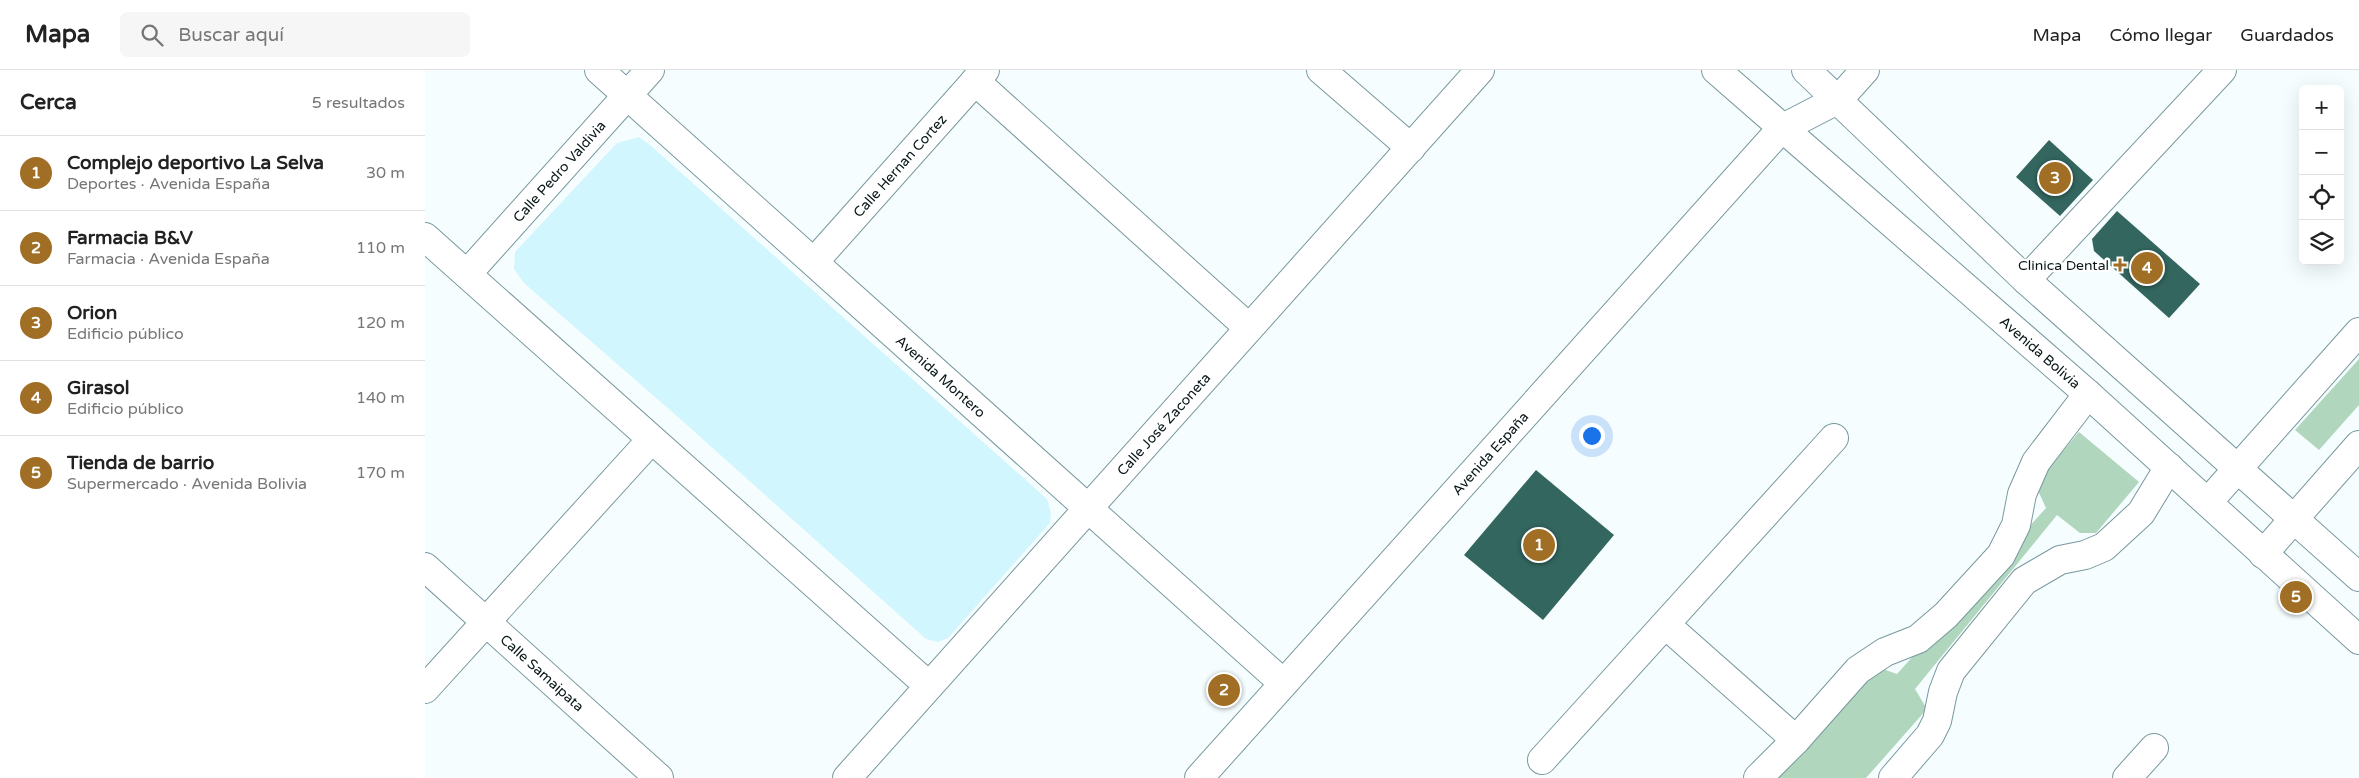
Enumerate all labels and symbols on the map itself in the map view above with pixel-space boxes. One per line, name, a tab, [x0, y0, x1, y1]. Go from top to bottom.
street label: Calle Hernan Cortez	[850, 111, 950, 221]
street label: Calle Pedro Valdivia	[509, 117, 610, 226]
pin: 3	[2039, 159, 2071, 197]
pin: 4	[2131, 249, 2163, 287]
place label: Clinica Dental	[2018, 257, 2109, 274]
marker: Clinica Dental	[2113, 258, 2127, 272]
street label: Avenida Bolivia	[1996, 313, 2084, 393]
street label: Avenida Montero	[892, 332, 989, 421]
street label: Calle José Zaconeta	[1114, 369, 1214, 479]
street label: Avenida España	[1449, 408, 1532, 499]
your location	[1579, 423, 1605, 449]
pin: 1	[1523, 526, 1555, 564]
pin: 5	[2280, 578, 2312, 616]
street label: Calle Samaipata	[497, 631, 587, 715]
pin: 2	[1208, 671, 1240, 709]

